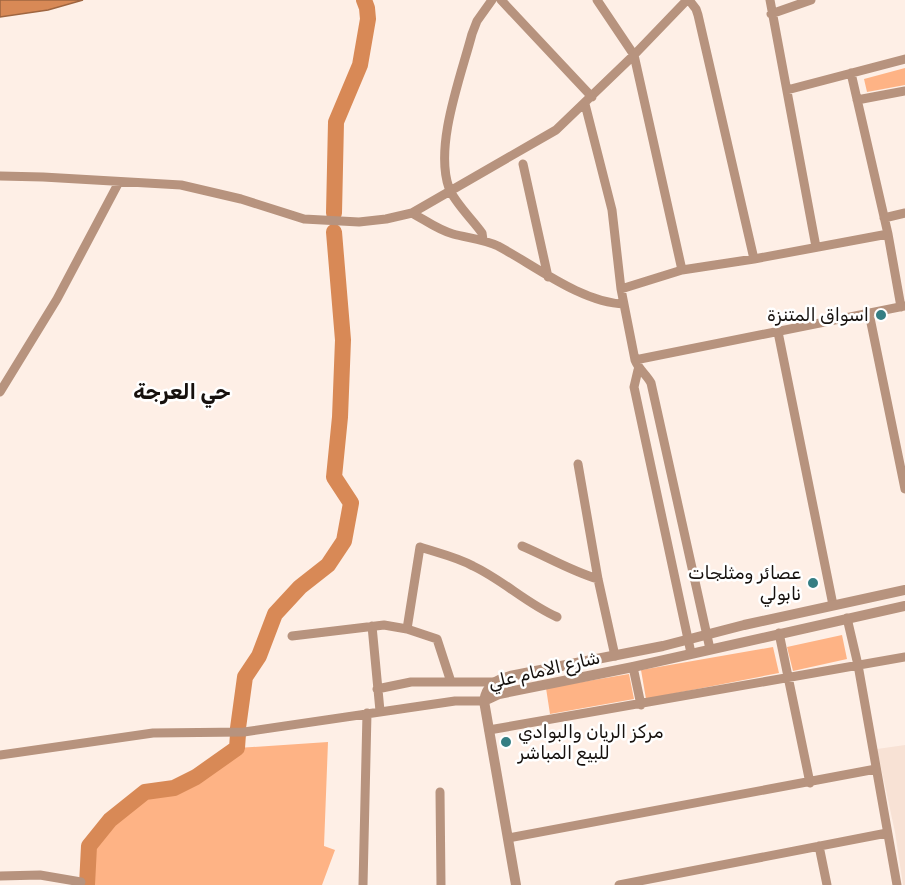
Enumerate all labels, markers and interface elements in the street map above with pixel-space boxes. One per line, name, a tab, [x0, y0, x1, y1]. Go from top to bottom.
place label: اسواق المتنزة	[767, 304, 869, 326]
marker: اسواق المتنزة	[874, 308, 888, 322]
district label: حي العرجة	[133, 379, 231, 408]
place label: عصائر ومثلجات نابولي	[688, 562, 801, 607]
marker: عصائر ومثلجات نابولي	[806, 576, 820, 590]
street label: شارع الامام علي	[486, 646, 603, 695]
place label: مركز الريان والبوادي للبيع المباشر	[517, 721, 663, 766]
marker: مركز الريان والبوادي للبيع المباشر	[499, 735, 513, 749]

